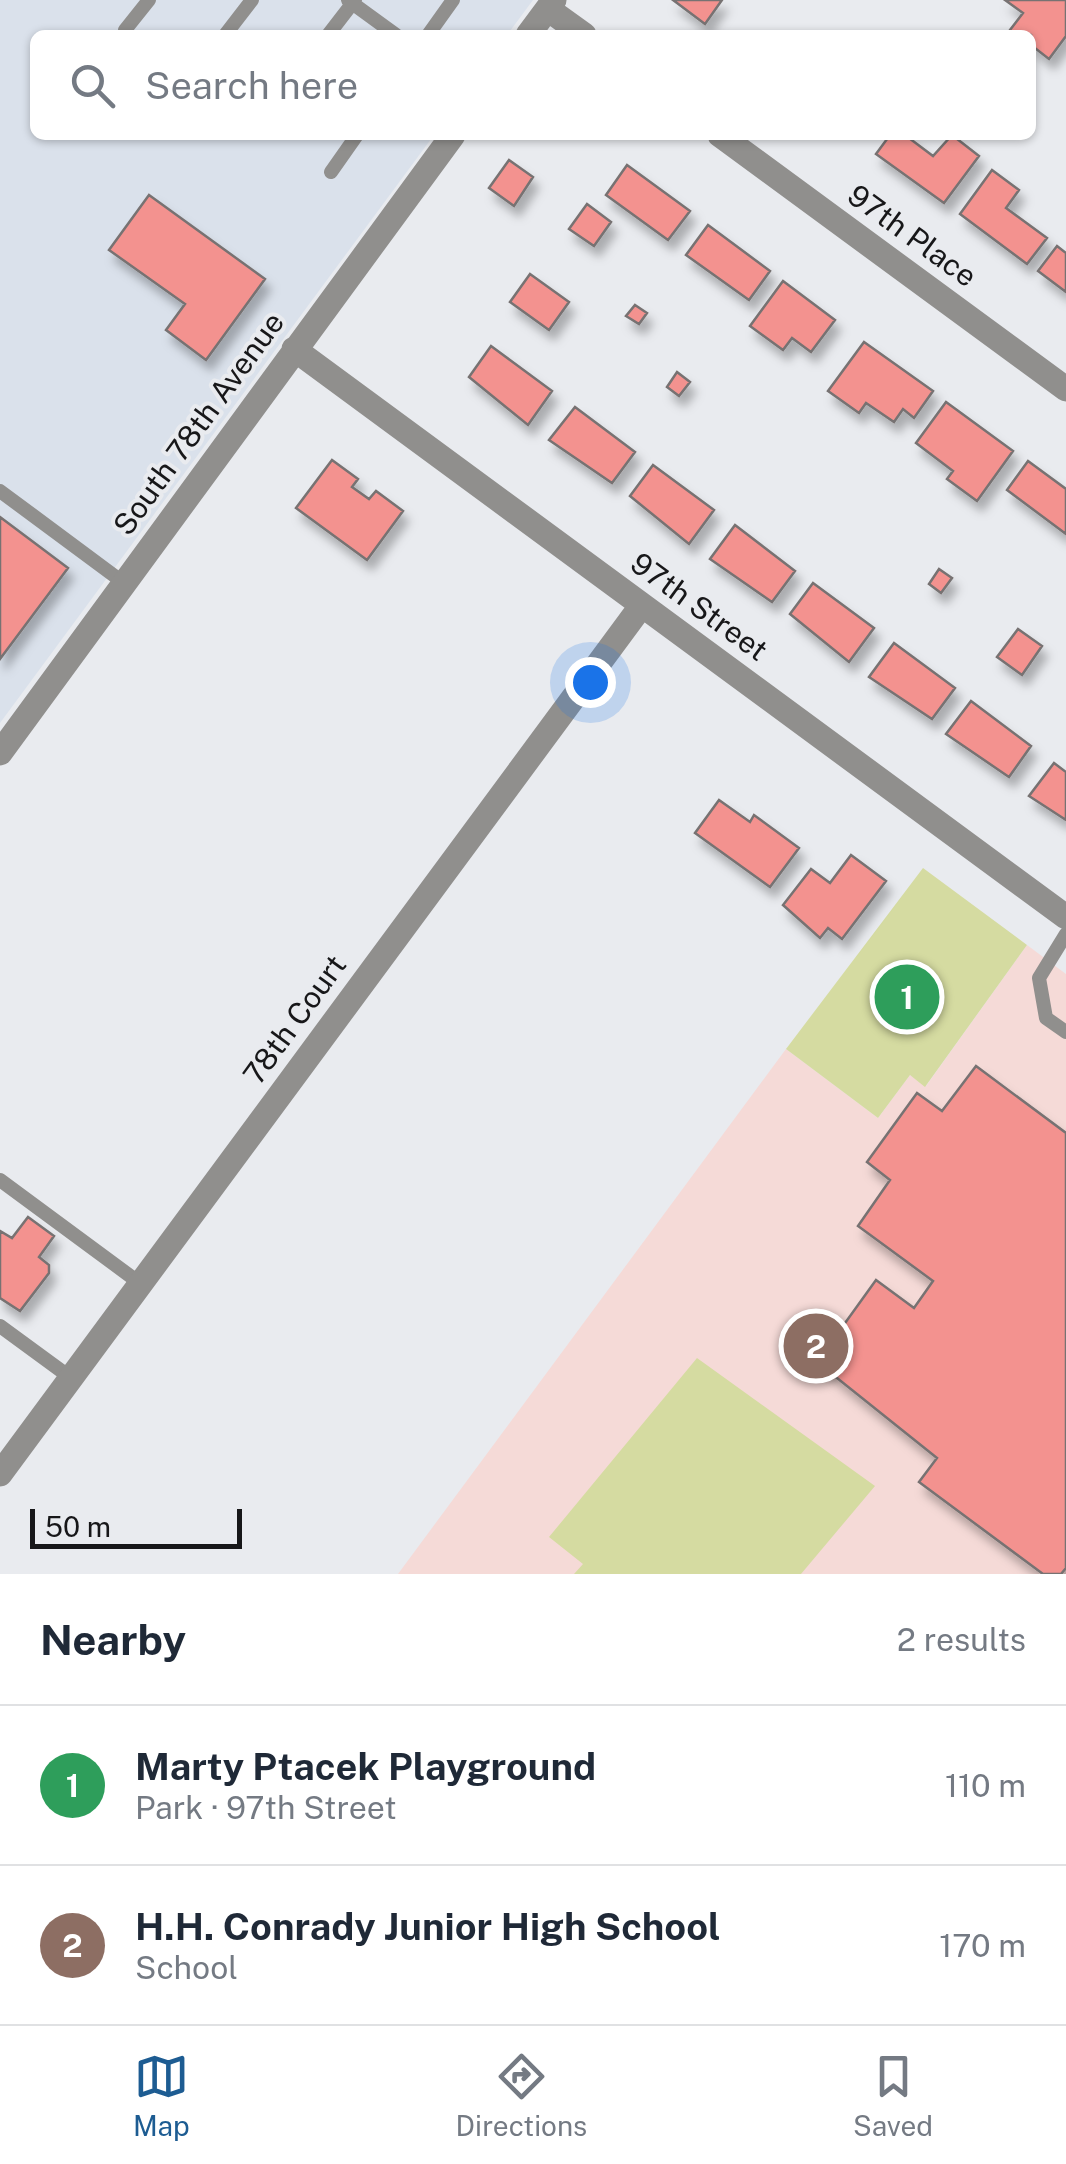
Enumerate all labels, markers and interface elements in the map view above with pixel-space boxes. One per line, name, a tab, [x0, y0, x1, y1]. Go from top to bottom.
search box	[30, 30, 1036, 140]
icon: search	[65, 58, 120, 113]
text: Search here	[145, 63, 358, 108]
street label: 97th Place	[841, 176, 984, 294]
street label: South 78th Avenue	[105, 305, 291, 542]
street label: 97th Street	[624, 545, 775, 668]
your location	[565, 657, 616, 708]
street label: 78th Court	[235, 948, 353, 1091]
pin: 1	[874, 960, 940, 1034]
pin: 2	[784, 1308, 848, 1384]
scale bar	[30, 1504, 242, 1548]
text: 50 m	[45, 1510, 111, 1543]
text: Nearby	[40, 1615, 186, 1664]
text: 2 results	[897, 1621, 1026, 1658]
text: Marty Ptacek Playground	[135, 1744, 596, 1789]
text: 1	[66, 1767, 79, 1804]
text: 110 m	[945, 1767, 1026, 1804]
text: Park · 97th Street	[135, 1789, 397, 1826]
text: H.H. Conrady Junior High School	[135, 1904, 721, 1949]
text: 2	[62, 1927, 83, 1964]
text: 170 m	[939, 1927, 1026, 1964]
text: School	[135, 1949, 238, 1986]
tab: Map	[133, 2049, 190, 2142]
tab: Directions	[456, 2049, 587, 2142]
tab: Saved	[853, 2049, 933, 2142]

